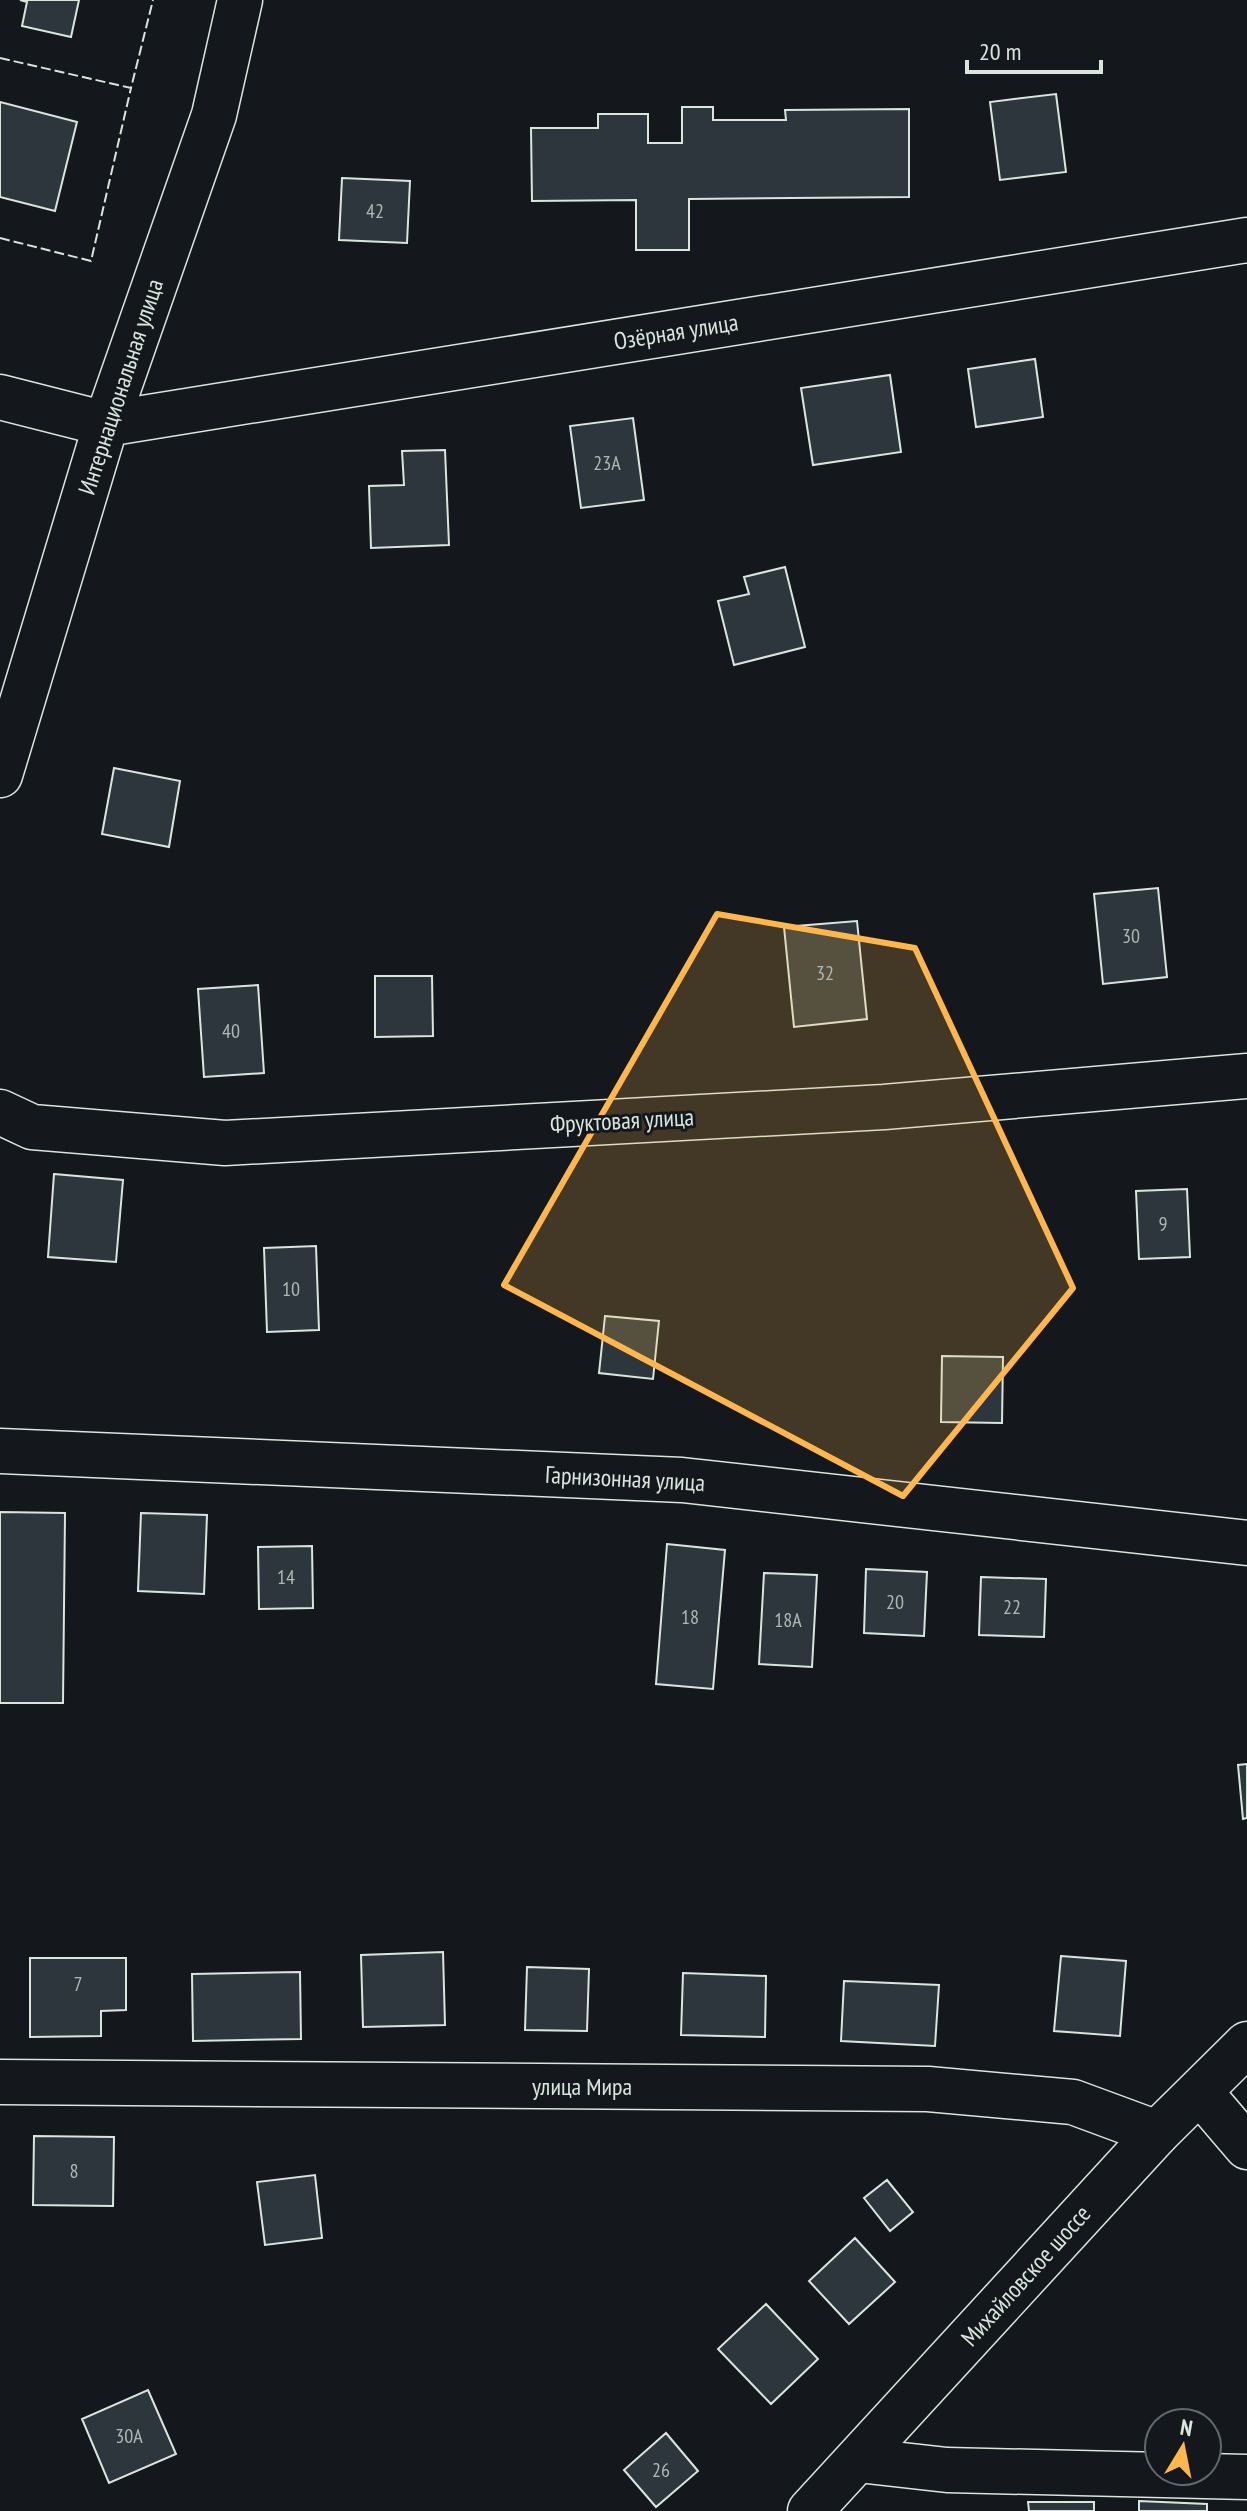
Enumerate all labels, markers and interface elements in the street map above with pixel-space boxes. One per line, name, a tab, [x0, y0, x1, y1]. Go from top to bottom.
scale bar	[967, 24, 1101, 74]
text: 20 m	[979, 36, 1021, 67]
house number: 42	[366, 198, 384, 224]
street label: Интернациональная улица	[71, 275, 170, 499]
street label: Озёрная улица	[612, 306, 740, 357]
house number: 23А	[593, 450, 621, 476]
house number: 30	[1122, 923, 1140, 949]
house number: 32	[816, 960, 834, 986]
house number: 40	[222, 1018, 240, 1044]
street label: Фруктовая улица	[549, 1101, 695, 1140]
house number: 9	[1159, 1211, 1168, 1237]
house number: 10	[282, 1276, 300, 1302]
street label: Гарнизонная улица	[544, 1459, 706, 1498]
house number: 14	[277, 1564, 295, 1590]
house number: 20	[886, 1589, 904, 1615]
house number: 22	[1003, 1594, 1021, 1620]
house number: 18	[681, 1604, 699, 1630]
house number: 18А	[774, 1607, 802, 1633]
house number: 7	[74, 1971, 83, 1997]
street label: улица Мира	[532, 2071, 632, 2102]
house number: 8	[70, 2158, 79, 2184]
street label: Михайловское шоссе	[954, 2199, 1097, 2353]
north arrow	[1143, 2407, 1223, 2487]
text: N	[1178, 2412, 1195, 2442]
house number: 30А	[115, 2423, 143, 2449]
house number: 26	[652, 2457, 670, 2483]

